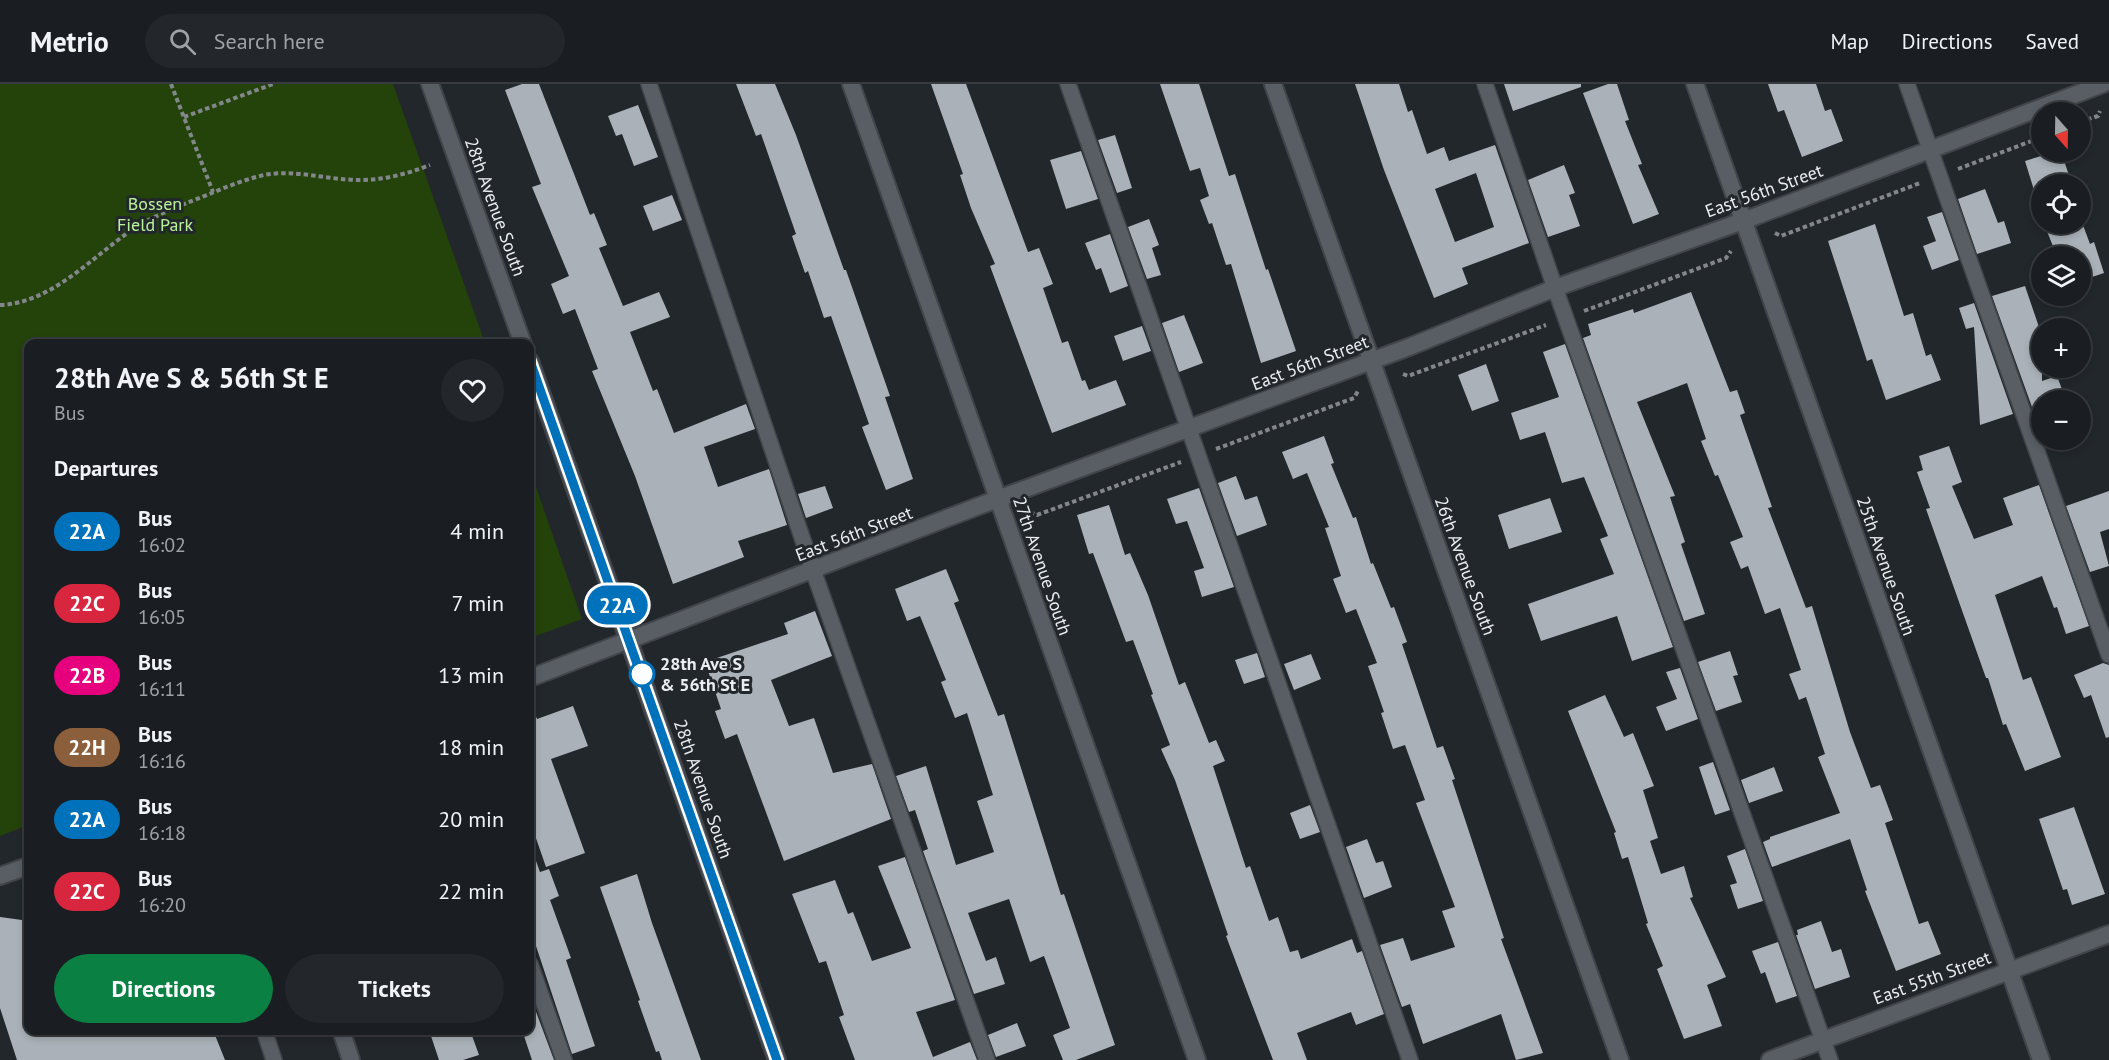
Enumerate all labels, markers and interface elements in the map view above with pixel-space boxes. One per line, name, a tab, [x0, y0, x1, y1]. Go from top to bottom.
search box	[145, 14, 565, 68]
text: Metrio	[30, 23, 109, 60]
icon: search	[166, 25, 199, 58]
text: Search here	[214, 27, 325, 55]
text: Map	[1830, 28, 1869, 55]
text: Directions	[1902, 28, 1993, 55]
text: Saved	[2026, 28, 2079, 55]
north arrow	[2031, 102, 2091, 162]
map controls	[2031, 102, 2091, 450]
street label: 28th Avenue South	[460, 134, 531, 279]
street label: East 56th Street	[1702, 159, 1826, 222]
button: locate	[2031, 174, 2091, 234]
park label: Bossen Field Park	[117, 192, 193, 236]
button: layers	[2031, 246, 2091, 306]
button: +	[2031, 318, 2091, 378]
street label: East 56th Street	[1248, 330, 1372, 395]
text: 28th Ave S & 56th St E	[54, 359, 329, 396]
button: heart	[441, 359, 504, 422]
button: −	[2031, 390, 2091, 450]
text: Bus	[54, 400, 85, 426]
text: Departures	[54, 454, 158, 482]
street label: 27th Avenue South	[1008, 493, 1077, 638]
street label: 26th Avenue South	[1430, 493, 1501, 638]
street label: 25th Avenue South	[1852, 493, 1921, 638]
street label: East 56th Street	[792, 501, 916, 566]
text: Bus	[138, 504, 172, 532]
text: 4 min	[450, 517, 504, 545]
text: 22A	[69, 518, 105, 545]
text: 16:02	[138, 532, 186, 558]
text: Bus	[138, 576, 172, 604]
line badge: 22A	[582, 586, 652, 624]
text: 7 min	[452, 589, 504, 617]
text: 22C	[69, 590, 105, 617]
text: 22A	[599, 592, 635, 619]
text: 16:05	[138, 604, 186, 630]
text: Bus	[138, 648, 172, 676]
place label: 28th Ave S & 56th St E	[660, 652, 750, 696]
text: 13 min	[438, 661, 504, 689]
marker: 28th Ave S & 56th St E	[629, 661, 655, 687]
text: 22B	[69, 662, 105, 689]
text: 16:11	[138, 676, 186, 702]
street label: 28th Avenue South	[669, 716, 738, 861]
text: Bus	[138, 720, 172, 748]
text: 18 min	[438, 733, 504, 761]
text: 22H	[68, 734, 106, 761]
text: 16:16	[138, 748, 186, 774]
text: Bus	[138, 792, 172, 820]
text: 20 min	[438, 805, 504, 833]
text: 22A	[69, 806, 105, 833]
text: 16:18	[138, 820, 186, 846]
text: Bus	[138, 864, 172, 892]
text: 22 min	[438, 877, 504, 905]
text: 22C	[69, 878, 105, 905]
text: 16:20	[138, 892, 186, 918]
street label: East 55th Street	[1870, 946, 1994, 1009]
button: Directions	[54, 954, 273, 1023]
button: Tickets	[285, 954, 504, 1023]

